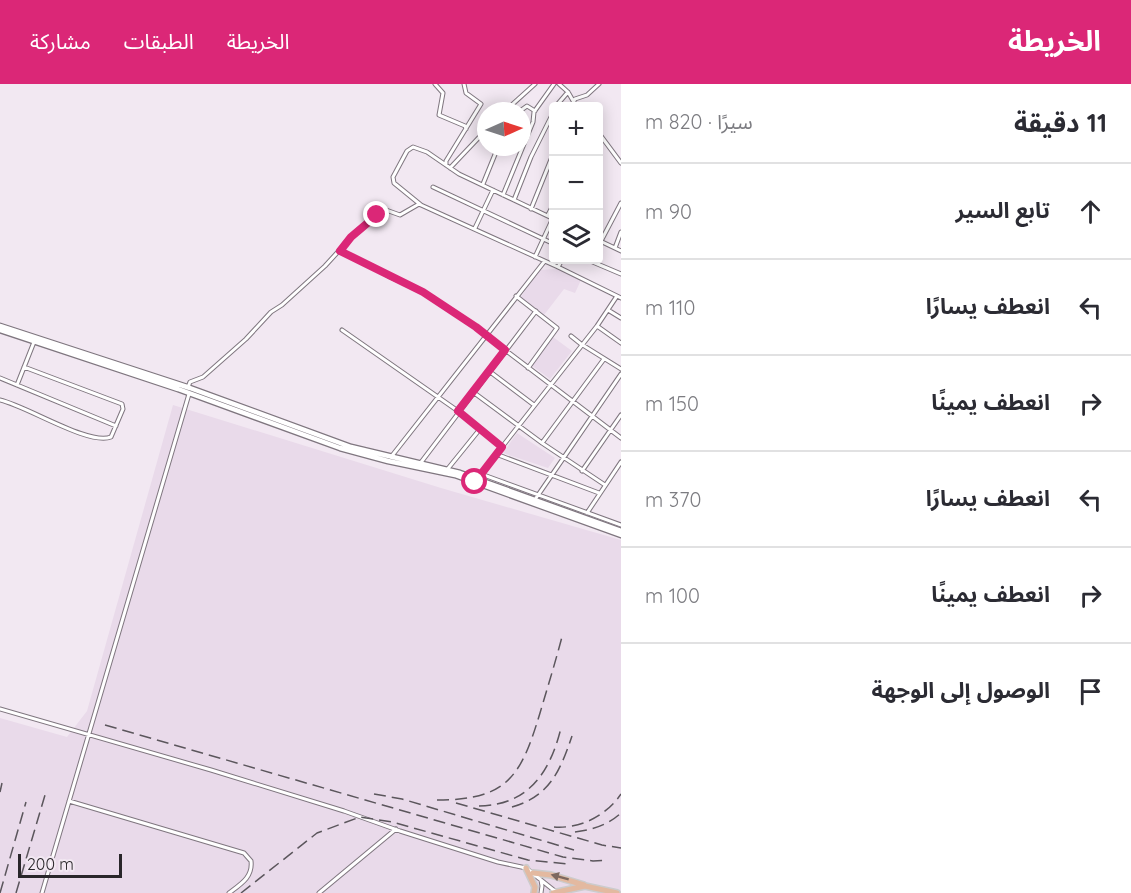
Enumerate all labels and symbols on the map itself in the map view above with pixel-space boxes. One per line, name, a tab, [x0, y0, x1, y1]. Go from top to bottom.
north arrow	[477, 102, 531, 156]
route end	[363, 201, 389, 227]
route start	[461, 468, 487, 494]
scale bar	[18, 851, 122, 878]
one-way arrow	[551, 872, 569, 881]

